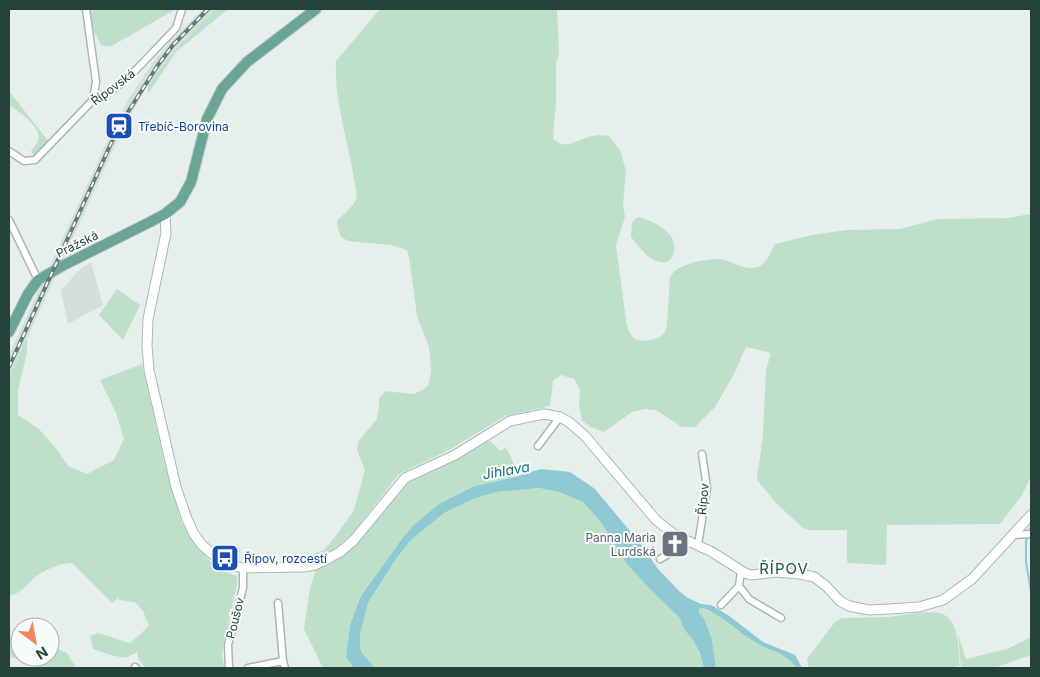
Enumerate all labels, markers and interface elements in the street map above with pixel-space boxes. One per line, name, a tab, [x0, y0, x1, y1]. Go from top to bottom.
street label: Řípovská	[88, 66, 138, 108]
station icon: Třebíč-Borovina	[104, 111, 134, 141]
place label: Třebíč-Borovina	[138, 119, 229, 134]
street label: Pražská	[53, 227, 101, 261]
water label: Jihlava	[481, 457, 531, 483]
street label: Řípov	[694, 482, 712, 515]
church icon: Panna Maria Lurdská	[660, 529, 690, 559]
place label: Panna Maria Lurdská	[585, 530, 656, 559]
bus stop icon: Řípov, rozcestí	[210, 543, 240, 573]
place label: Řípov, rozcestí	[244, 551, 327, 566]
district label: ŘÍPOV	[759, 559, 809, 578]
street label: Poušov	[223, 596, 247, 640]
north arrow	[10, 617, 60, 667]
text: N	[33, 643, 51, 663]

